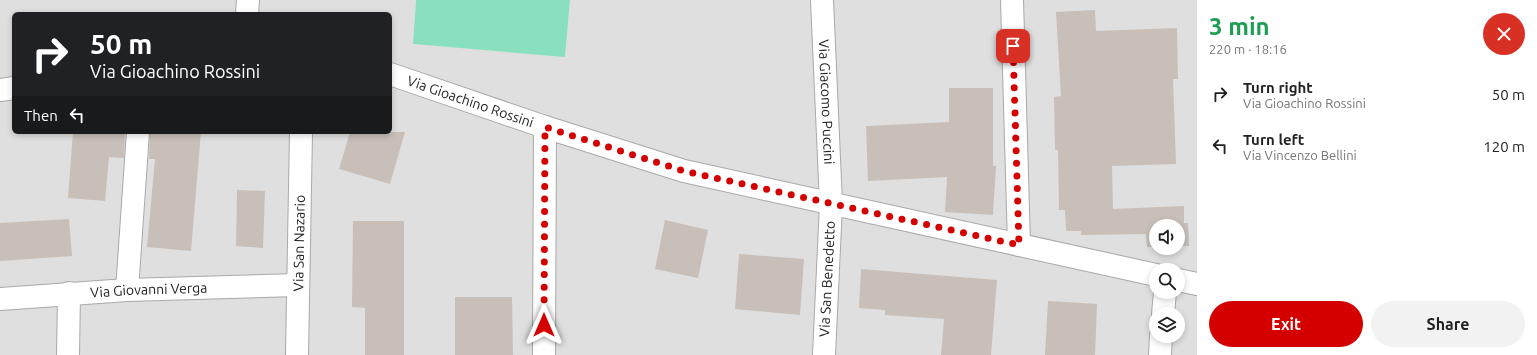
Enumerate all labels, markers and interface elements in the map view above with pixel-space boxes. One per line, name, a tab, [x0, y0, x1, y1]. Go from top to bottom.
text: 3 min	[1209, 13, 1270, 40]
button: close	[1483, 13, 1525, 55]
icon: right	[24, 28, 76, 80]
text: 50 m	[90, 28, 152, 59]
pin	[996, 29, 1030, 63]
icon: arrive	[1002, 35, 1024, 57]
street label: Via Giacomo Puccini	[816, 39, 837, 165]
text: 220 m · 18:16	[1209, 42, 1287, 56]
text: Via Gioachino Rossini	[90, 61, 260, 81]
street label: Via Gioachino Rossini	[405, 72, 536, 131]
text: Turn right	[1243, 79, 1313, 96]
icon: right	[1209, 83, 1231, 105]
text: 50 m	[1492, 86, 1525, 103]
text: Via Gioachino Rossini	[1243, 96, 1366, 110]
icon: left	[66, 104, 88, 126]
text: Then	[24, 107, 58, 124]
text: Turn left	[1243, 131, 1304, 148]
icon: left	[1209, 135, 1231, 157]
text: 120 m	[1483, 138, 1525, 155]
text: Via Vincenzo Bellini	[1243, 148, 1357, 162]
street label: Via San Nazario	[290, 195, 308, 292]
map controls	[1149, 219, 1185, 343]
button: sound	[1149, 219, 1185, 255]
street label: Via San Benedetto	[816, 221, 838, 337]
button: search	[1149, 263, 1185, 299]
street label: Via Giovanni Verga	[90, 280, 208, 301]
button: Exit	[1209, 301, 1363, 347]
button: Share	[1371, 301, 1525, 347]
position arrow	[523, 304, 565, 346]
button: layers	[1149, 307, 1185, 343]

